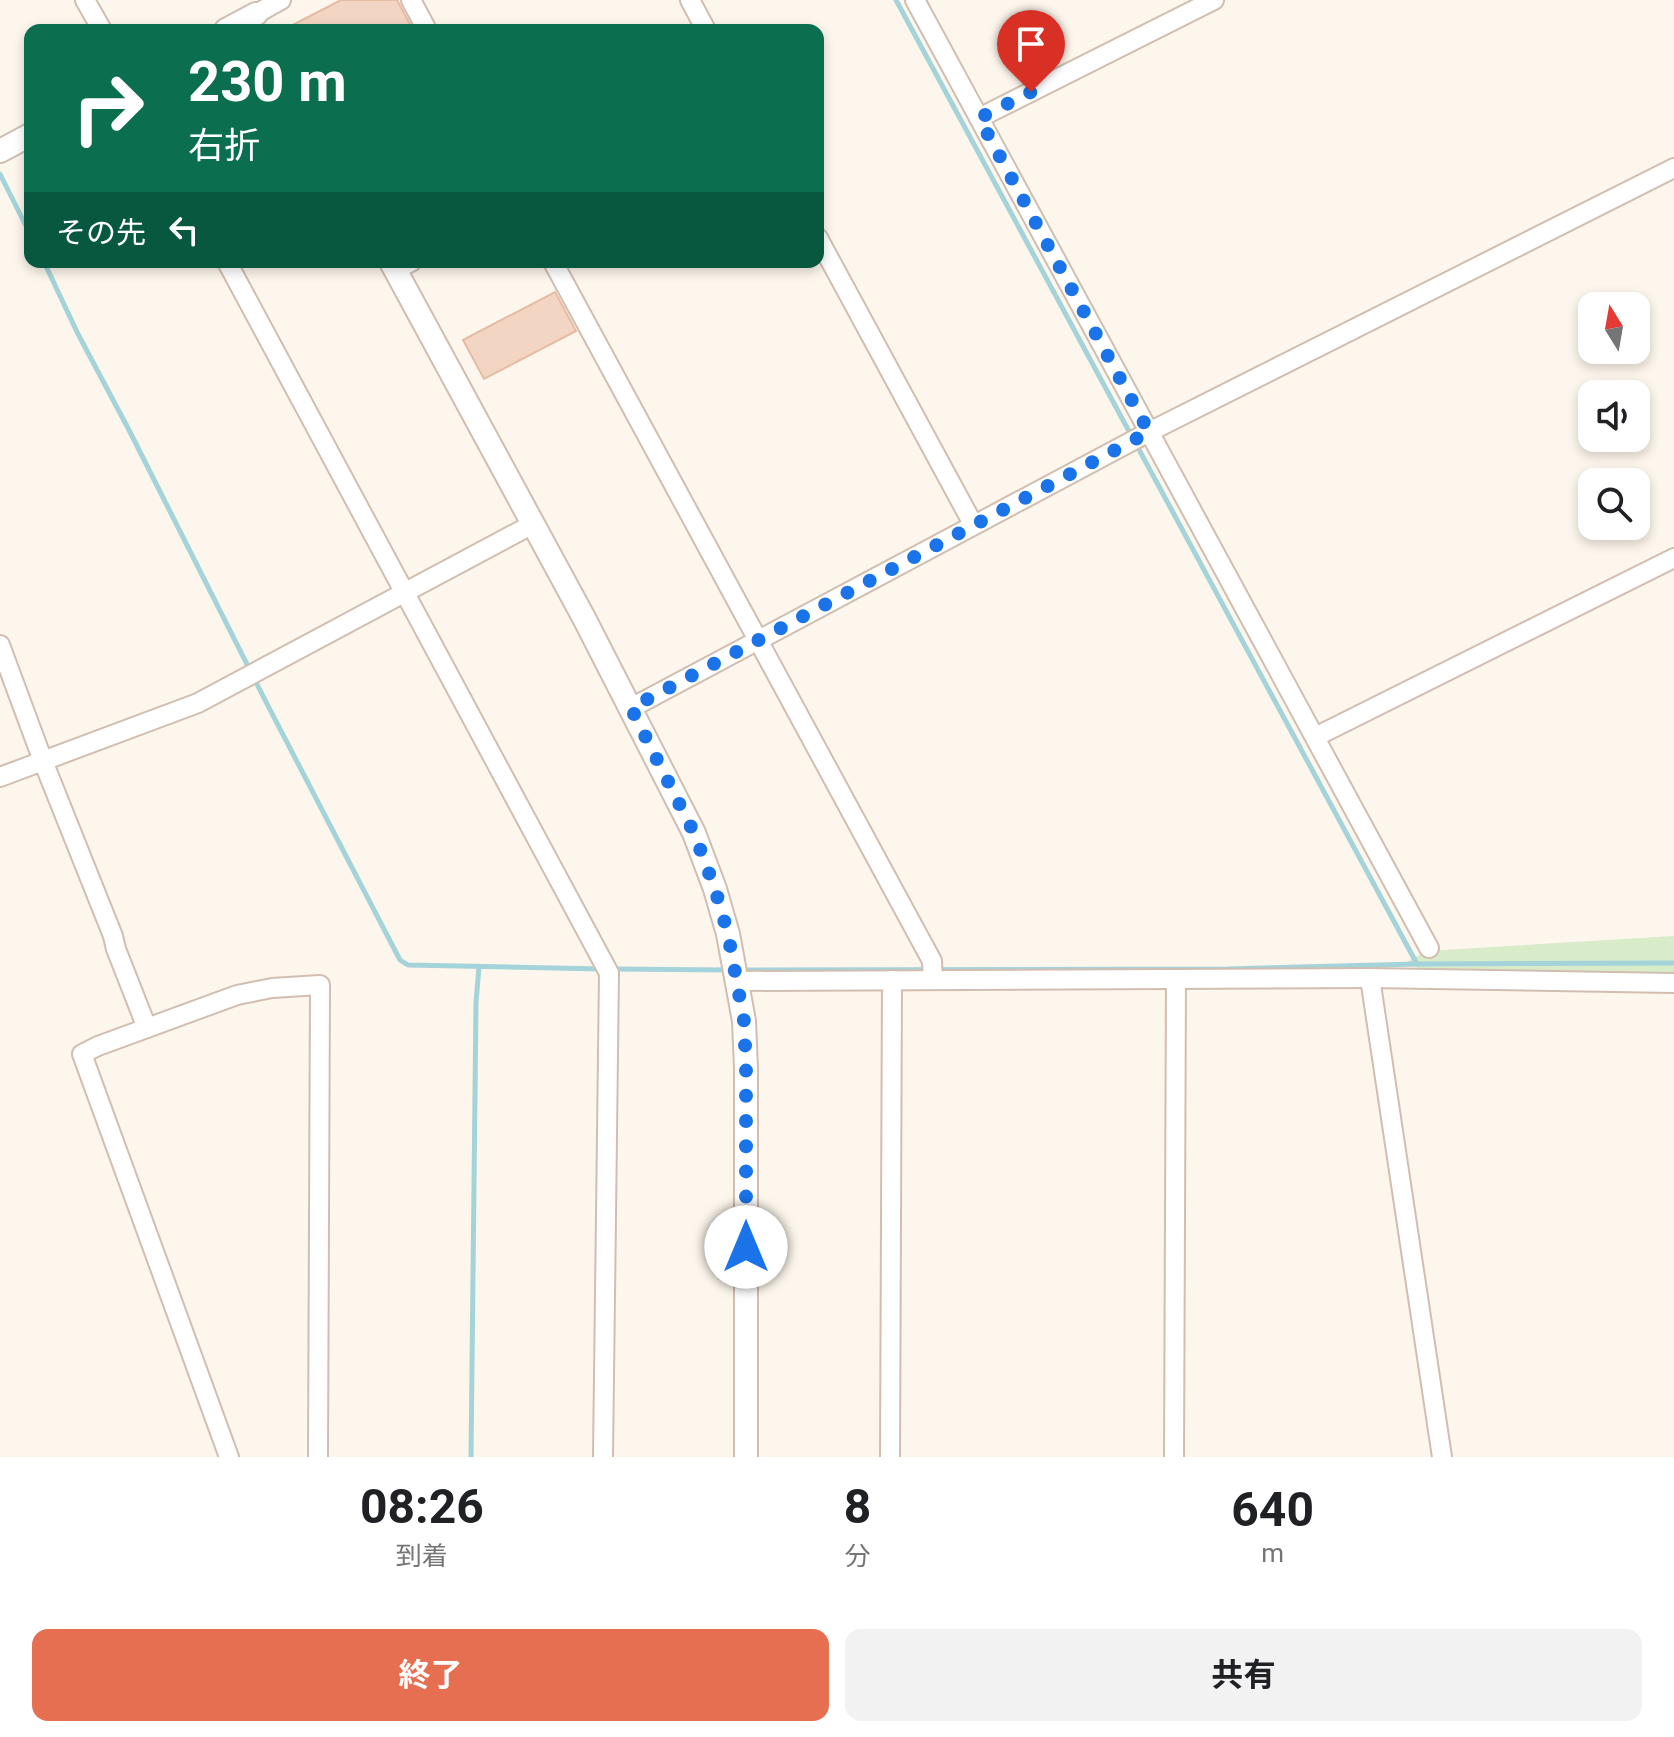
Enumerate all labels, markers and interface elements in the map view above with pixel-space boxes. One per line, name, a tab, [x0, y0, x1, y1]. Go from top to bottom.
pin	[997, 10, 1065, 92]
icon: arrive	[1009, 22, 1053, 66]
text: 230 m	[188, 49, 347, 115]
icon: right	[56, 56, 160, 160]
text: 右折	[188, 125, 260, 167]
icon: left	[162, 208, 206, 252]
text: その先	[56, 215, 146, 250]
north arrow	[1578, 292, 1650, 364]
map controls	[1578, 292, 1650, 540]
button: sound	[1578, 380, 1650, 452]
button: search	[1578, 468, 1650, 540]
position arrow	[704, 1205, 788, 1289]
text: 08:26	[360, 1478, 484, 1535]
text: 8	[844, 1478, 871, 1535]
text: 640	[1231, 1481, 1314, 1538]
text: m	[1261, 1538, 1284, 1568]
text: 到着	[396, 1541, 448, 1571]
text: 分	[845, 1541, 871, 1571]
button: 終了	[32, 1629, 829, 1721]
button: 共有	[845, 1629, 1642, 1721]

